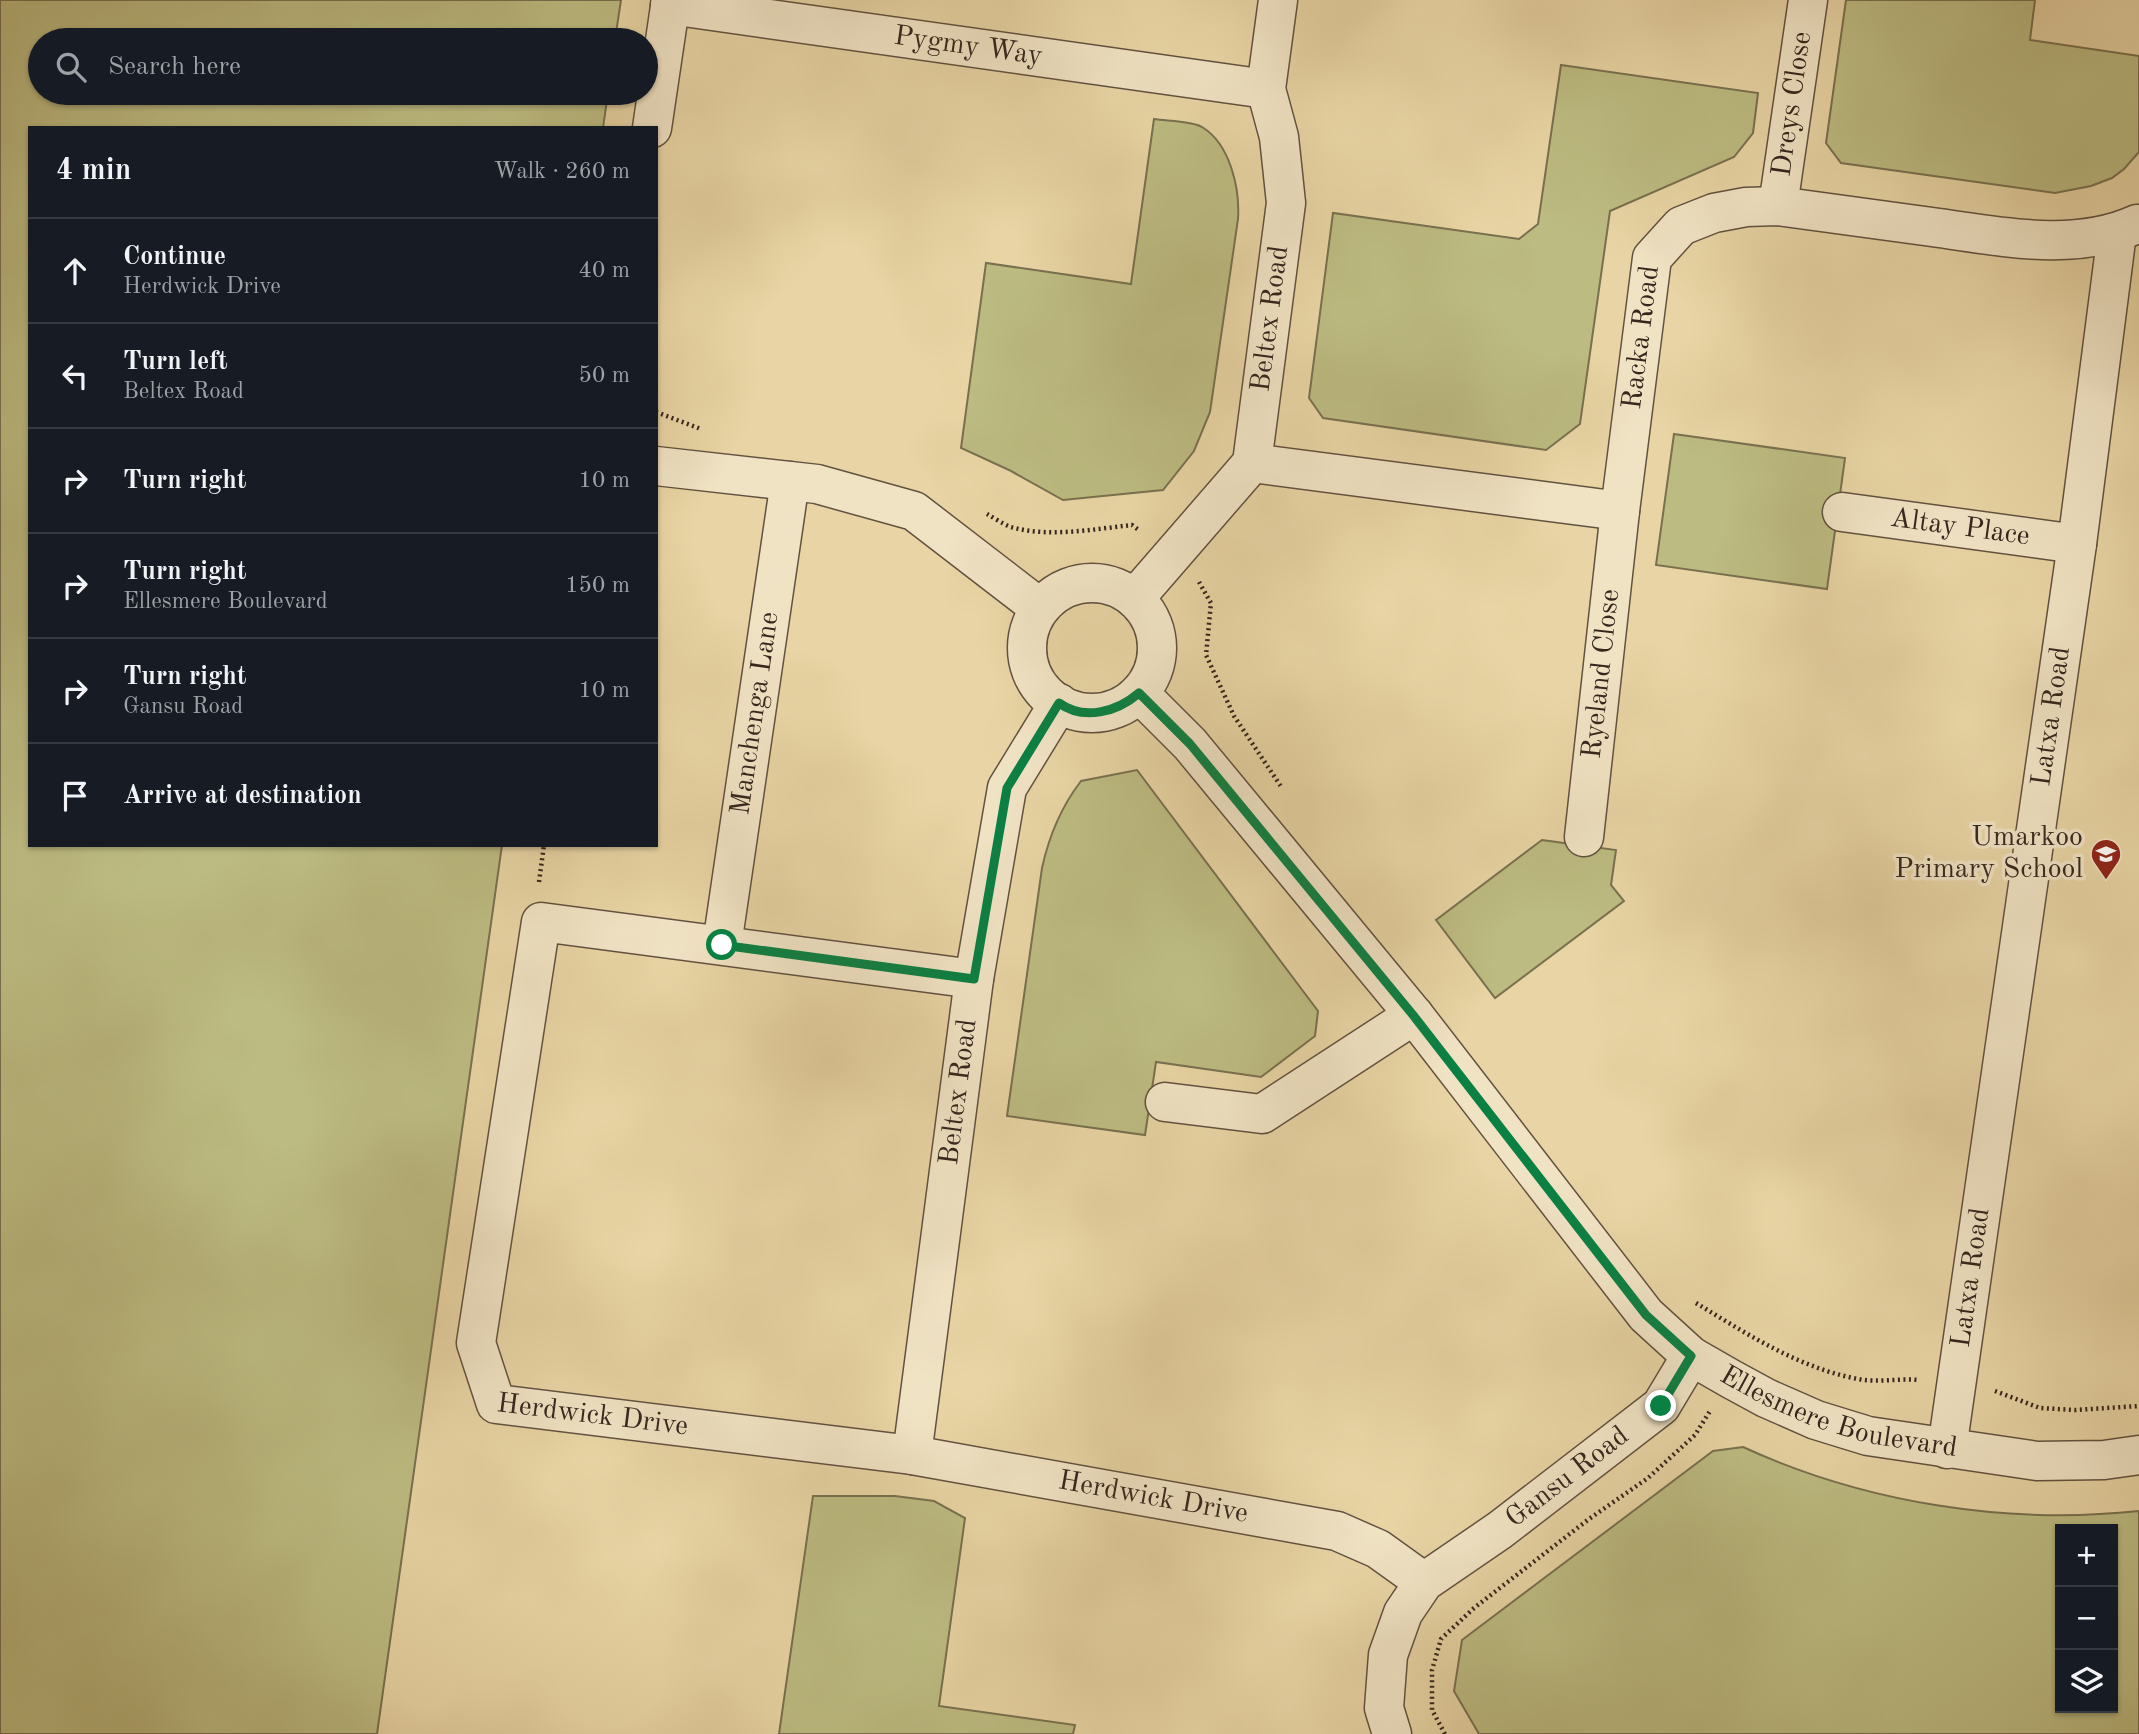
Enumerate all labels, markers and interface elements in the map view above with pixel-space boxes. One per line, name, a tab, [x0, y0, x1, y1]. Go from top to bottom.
street label: Pygmy Way	[892, 23, 1044, 71]
search box	[28, 28, 658, 105]
street label: Dreys Close	[1768, 30, 1817, 178]
icon: search	[52, 48, 90, 86]
text: Search here	[108, 54, 241, 80]
text: 4 min	[56, 156, 131, 186]
text: Walk · 260 m	[494, 160, 630, 183]
text: Continue	[123, 244, 226, 270]
street label: Beltex Road	[1247, 244, 1294, 394]
icon: ahead	[56, 252, 94, 290]
text: 40 m	[579, 259, 630, 282]
street label: Racka Road	[1619, 264, 1665, 411]
text: Herdwick Drive	[123, 275, 281, 298]
text: Turn left	[123, 349, 228, 375]
icon: left	[56, 357, 94, 395]
text: 50 m	[579, 364, 630, 387]
text: Beltex Road	[123, 380, 244, 403]
icon: right	[56, 462, 94, 500]
text: Turn right	[123, 468, 246, 494]
text: 10 m	[579, 469, 630, 492]
street label: Altay Place	[1888, 505, 2031, 551]
text: Turn right	[123, 559, 246, 585]
icon: right	[56, 567, 94, 605]
text: 150 m	[565, 574, 630, 597]
street label: Ryeland Close	[1579, 588, 1625, 760]
text: Ellesmere Boulevard	[123, 590, 328, 613]
street label: Manchenga Lane	[727, 610, 785, 817]
street label: Latxa Road	[2028, 645, 2076, 788]
text: Turn right	[123, 664, 246, 690]
icon: right	[56, 672, 94, 710]
text: 10 m	[579, 679, 630, 702]
text: Gansu Road	[123, 695, 243, 718]
icon: arrive	[56, 777, 94, 815]
text: Arrive at destination	[123, 783, 362, 809]
place label: Umarkoo Primary School	[1895, 824, 2083, 884]
school or university icon: Umarkoo Primary School	[2089, 837, 2123, 881]
route start	[706, 929, 737, 960]
street label: Beltex Road	[936, 1017, 983, 1167]
street label: Latxa Road	[1948, 1206, 1995, 1350]
street label: Ellesmere Boulevard	[1715, 1362, 1959, 1463]
street label: Herdwick Drive	[495, 1390, 689, 1441]
route end	[1645, 1390, 1676, 1421]
street label: Gansu Road	[1501, 1422, 1634, 1534]
street label: Herdwick Drive	[1056, 1467, 1250, 1529]
map controls	[2055, 1524, 2118, 1713]
button: +	[2055, 1524, 2118, 1587]
button: −	[2055, 1587, 2118, 1650]
button: layers	[2055, 1650, 2118, 1713]

